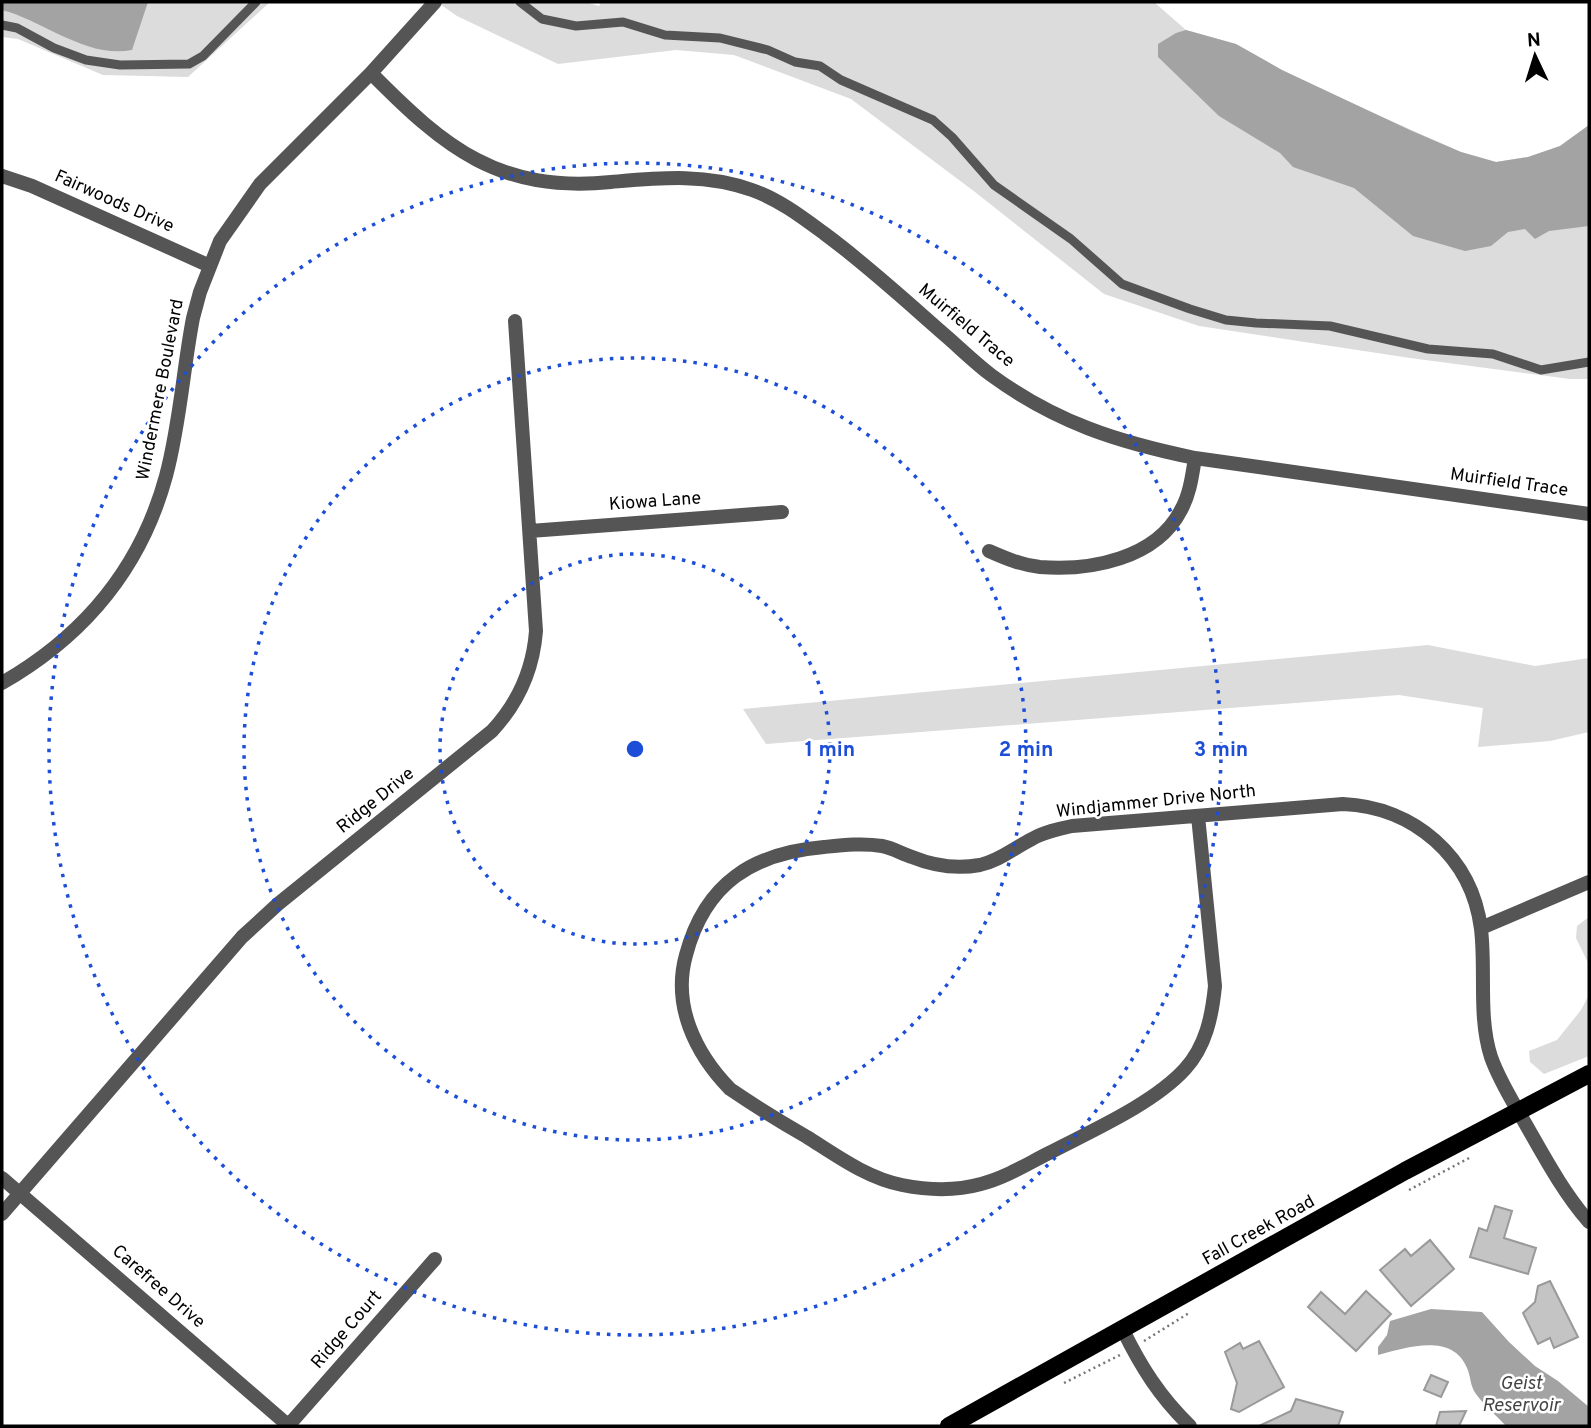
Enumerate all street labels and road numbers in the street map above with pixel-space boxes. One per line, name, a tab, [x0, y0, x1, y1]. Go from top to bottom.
street label: Fairwoods Drive	[51, 165, 177, 239]
street label: Muirfield Trace	[913, 279, 1019, 373]
street label: Windermere Boulevard	[132, 297, 190, 483]
street label: Muirfield Trace	[1448, 463, 1570, 503]
street label: Kiowa Lane	[608, 487, 702, 517]
street label: Ridge Drive	[333, 763, 419, 839]
street label: Windjammer Drive North	[1055, 780, 1257, 824]
street label: Fall Creek Road	[1199, 1191, 1319, 1271]
street label: Carefree Drive	[107, 1240, 209, 1334]
street label: Ridge Court	[307, 1286, 387, 1374]

